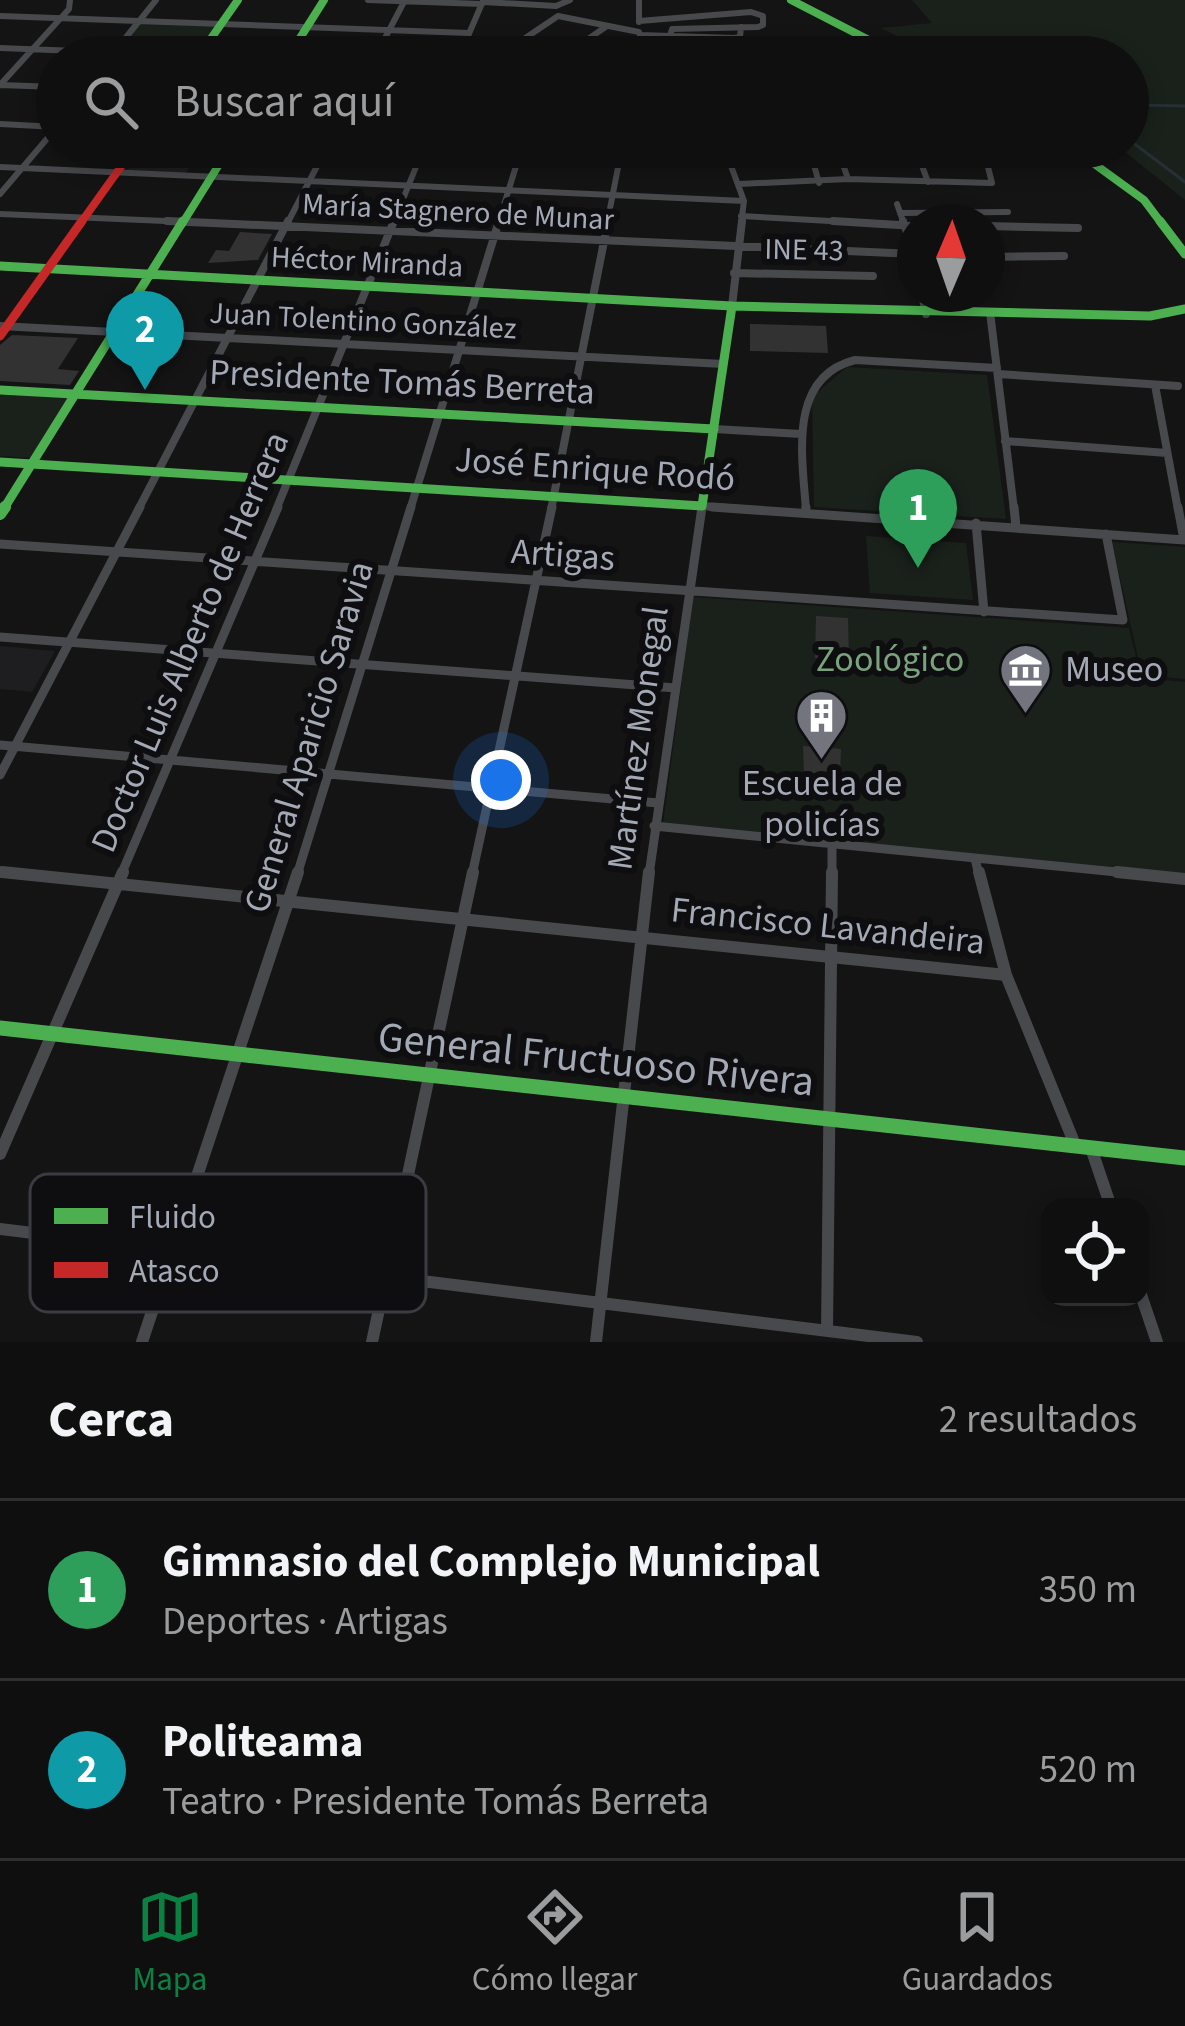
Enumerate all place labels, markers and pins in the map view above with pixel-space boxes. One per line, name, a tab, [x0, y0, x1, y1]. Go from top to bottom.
pin: 2	[106, 291, 184, 390]
pin: 1	[879, 469, 957, 568]
museum icon: Museo	[998, 641, 1054, 715]
place label: Museo	[1065, 644, 1163, 695]
building icon: Escuela de policías	[794, 687, 850, 761]
place label: Escuela de policías	[742, 758, 902, 850]

